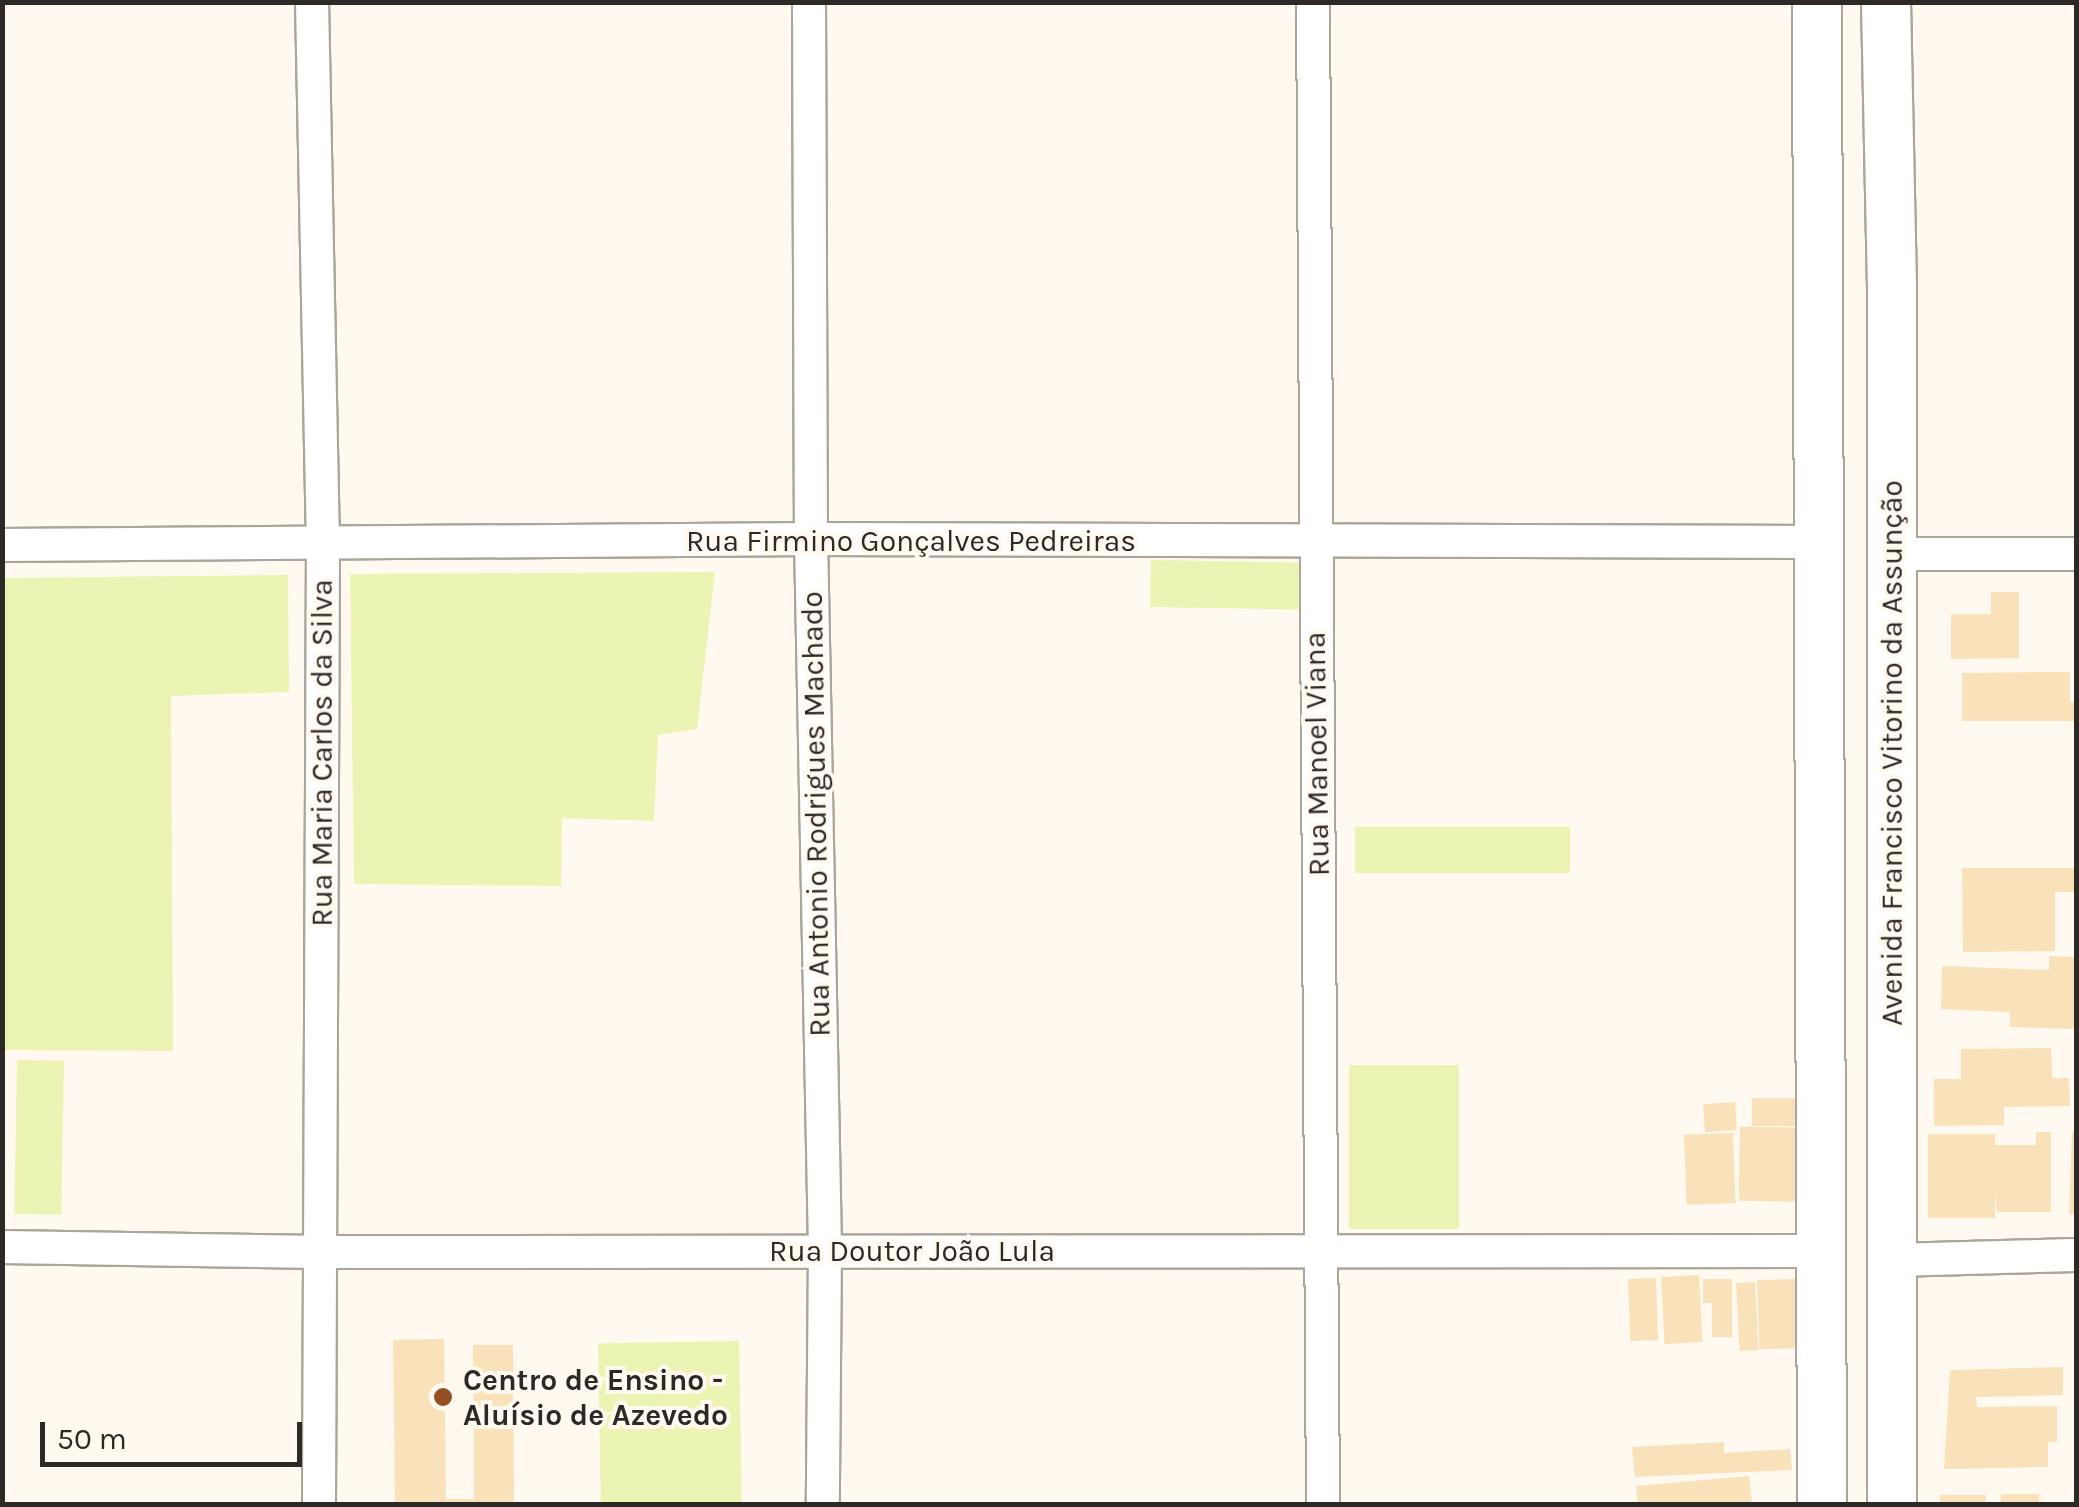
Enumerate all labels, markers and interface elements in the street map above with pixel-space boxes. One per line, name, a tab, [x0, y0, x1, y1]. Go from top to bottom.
street label: Avenida Francisco Vitorino da Assunção	[1874, 480, 1910, 1026]
street label: Rua Firmino Gonçalves Pedreiras	[686, 523, 1136, 559]
street label: Rua Maria Carlos da Silva	[304, 579, 340, 927]
street label: Rua Antonio Rodrigues Machado	[794, 591, 838, 1037]
street label: Rua Manoel Viana	[1297, 631, 1337, 877]
street label: Rua Doutor João Lula	[769, 1233, 1055, 1269]
place label: Centro de Ensino - Aluísio de Azevedo	[463, 1362, 728, 1432]
marker: Centro de Ensino - Aluísio de Azevedo	[432, 1386, 454, 1408]
scale bar	[45, 1402, 308, 1464]
text: 50 m	[57, 1421, 127, 1457]

